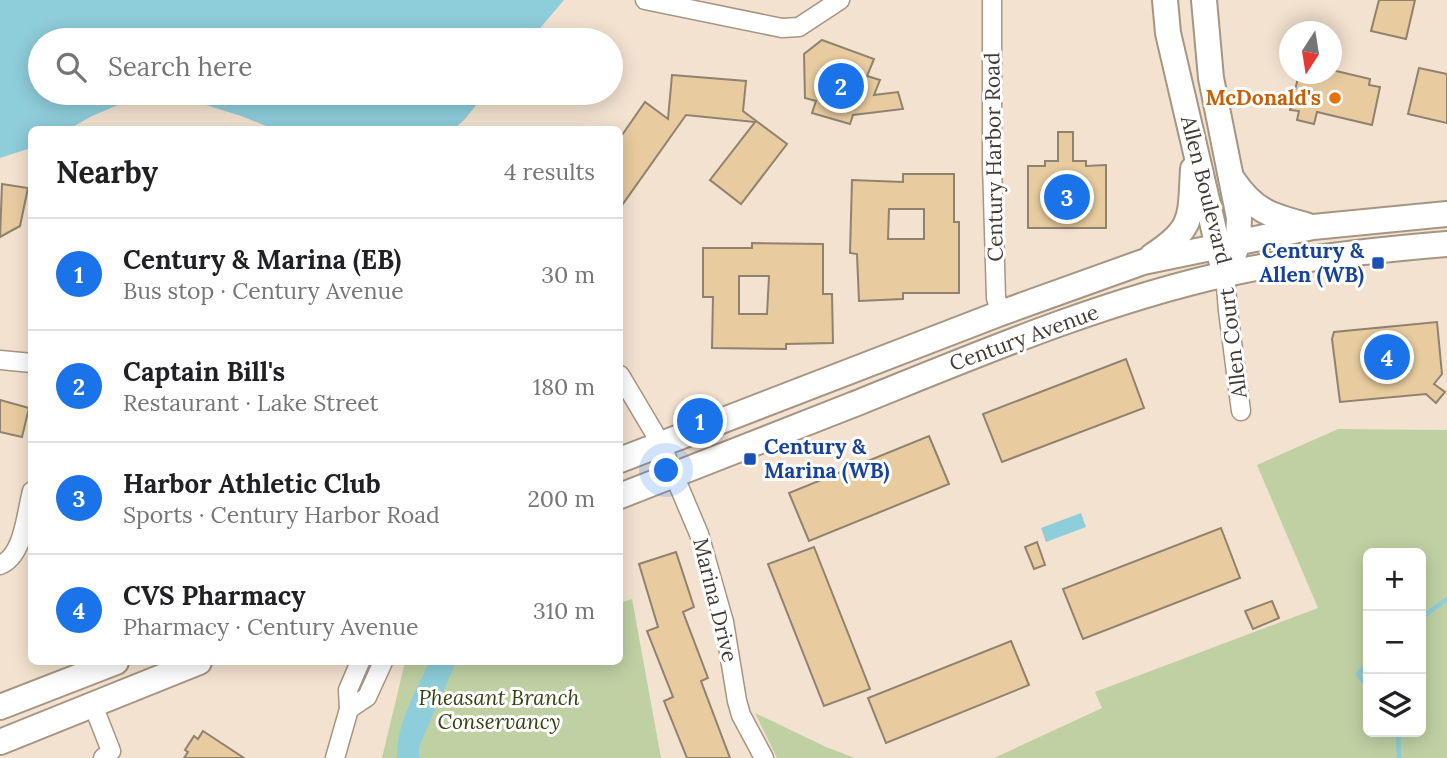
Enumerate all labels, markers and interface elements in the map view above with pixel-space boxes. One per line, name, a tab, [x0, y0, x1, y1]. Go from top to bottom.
north arrow	[1279, 21, 1342, 84]
search box	[28, 28, 623, 105]
icon: search	[52, 48, 90, 86]
text: Search here	[108, 50, 252, 83]
street label: Century Harbor Road	[978, 52, 1009, 262]
pin: 2	[818, 60, 864, 112]
place label: McDonald's	[1205, 84, 1321, 111]
marker: McDonald's	[1327, 90, 1343, 106]
street label: Allen Boulevard	[1175, 112, 1238, 267]
text: Nearby	[56, 153, 158, 191]
text: 4 results	[504, 157, 595, 186]
pin: 3	[1044, 171, 1090, 223]
place label: Century & Allen (WB)	[1259, 237, 1365, 288]
text: Century & Marina (EB)	[123, 243, 401, 276]
marker: Century & Allen (WB)	[1370, 255, 1386, 271]
text: 1	[74, 260, 84, 289]
text: 30 m	[541, 260, 595, 289]
text: Bus stop · Century Avenue	[123, 276, 404, 305]
street label: Allen Court	[1212, 285, 1253, 401]
street label: Century Avenue	[946, 298, 1102, 377]
pin: 4	[1364, 331, 1410, 383]
text: Captain Bill's	[123, 355, 285, 388]
text: 2	[73, 372, 85, 401]
text: 180 m	[533, 372, 595, 401]
text: Restaurant · Lake Street	[123, 388, 379, 417]
pin: 1	[677, 395, 723, 447]
place label: Century & Marina (WB)	[764, 433, 889, 484]
marker: Century & Marina (WB)	[742, 451, 758, 467]
your location	[649, 453, 683, 487]
text: Harbor Athletic Club	[123, 467, 381, 500]
text: 3	[73, 484, 85, 513]
text: 200 m	[527, 484, 595, 513]
text: Sports · Century Harbor Road	[123, 500, 440, 529]
street label: Marina Drive	[687, 535, 744, 665]
map controls	[1363, 548, 1426, 737]
button: +	[1363, 548, 1426, 611]
text: CVS Pharmacy	[123, 579, 306, 612]
text: 4	[73, 596, 85, 625]
text: 310 m	[533, 596, 595, 625]
button: −	[1363, 611, 1426, 674]
text: Pharmacy · Century Avenue	[123, 612, 418, 641]
button: layers	[1363, 674, 1426, 737]
park label: Pheasant Branch Conservancy	[418, 684, 580, 735]

